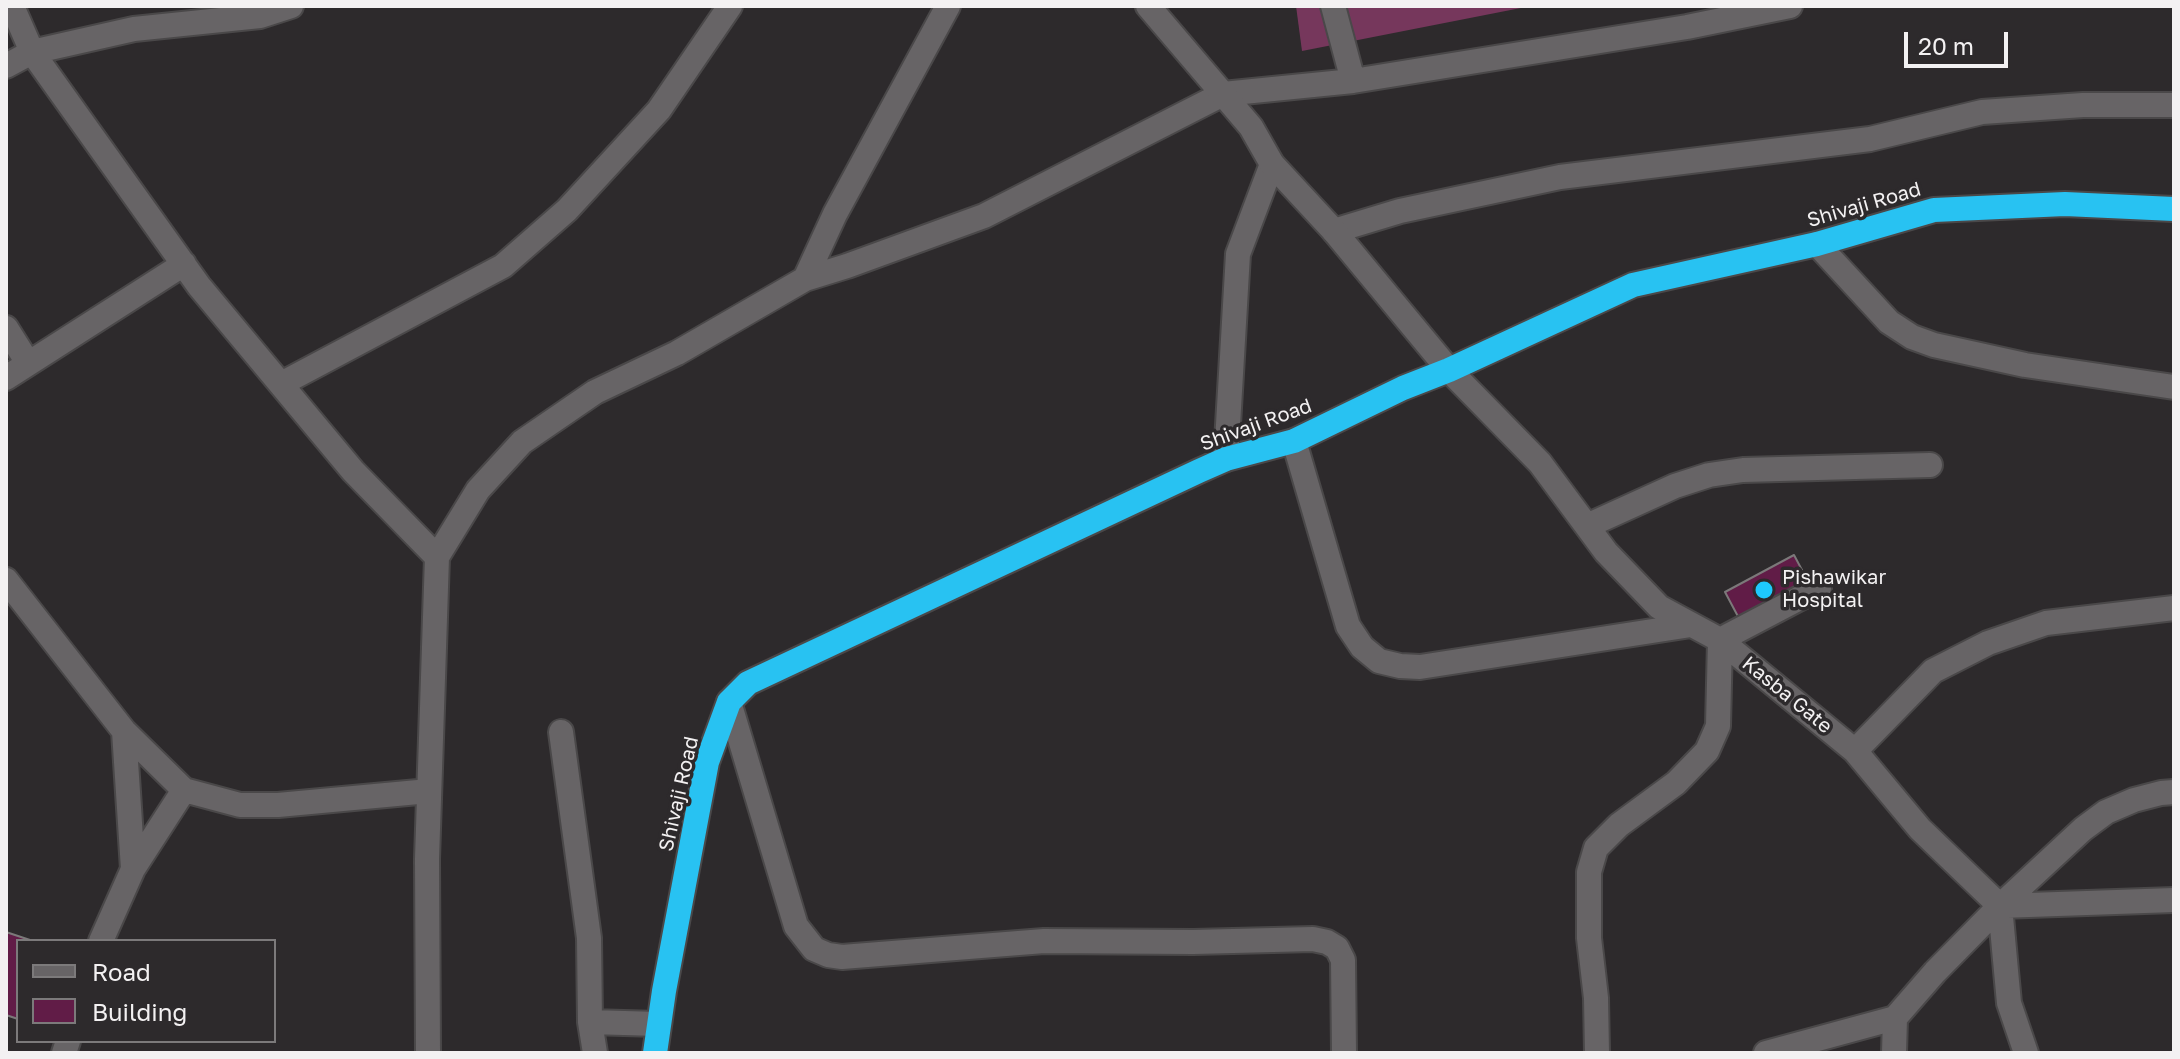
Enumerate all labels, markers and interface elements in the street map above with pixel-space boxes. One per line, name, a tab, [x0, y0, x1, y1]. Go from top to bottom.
scale bar	[1908, 16, 2012, 66]
text: 20 m	[1918, 31, 1974, 60]
street label: Shivaji Road	[1804, 177, 1924, 233]
street label: Shivaji Road	[1197, 394, 1315, 456]
place label: Pishawikar Hospital	[1782, 566, 1886, 613]
marker: Pishawikar Hospital	[1753, 579, 1775, 601]
street label: Kasba Gate	[1737, 651, 1837, 739]
street label: Shivaji Road	[654, 734, 704, 854]
legend	[16, 939, 276, 1043]
text: Road	[92, 957, 151, 986]
text: Building	[92, 997, 187, 1026]

